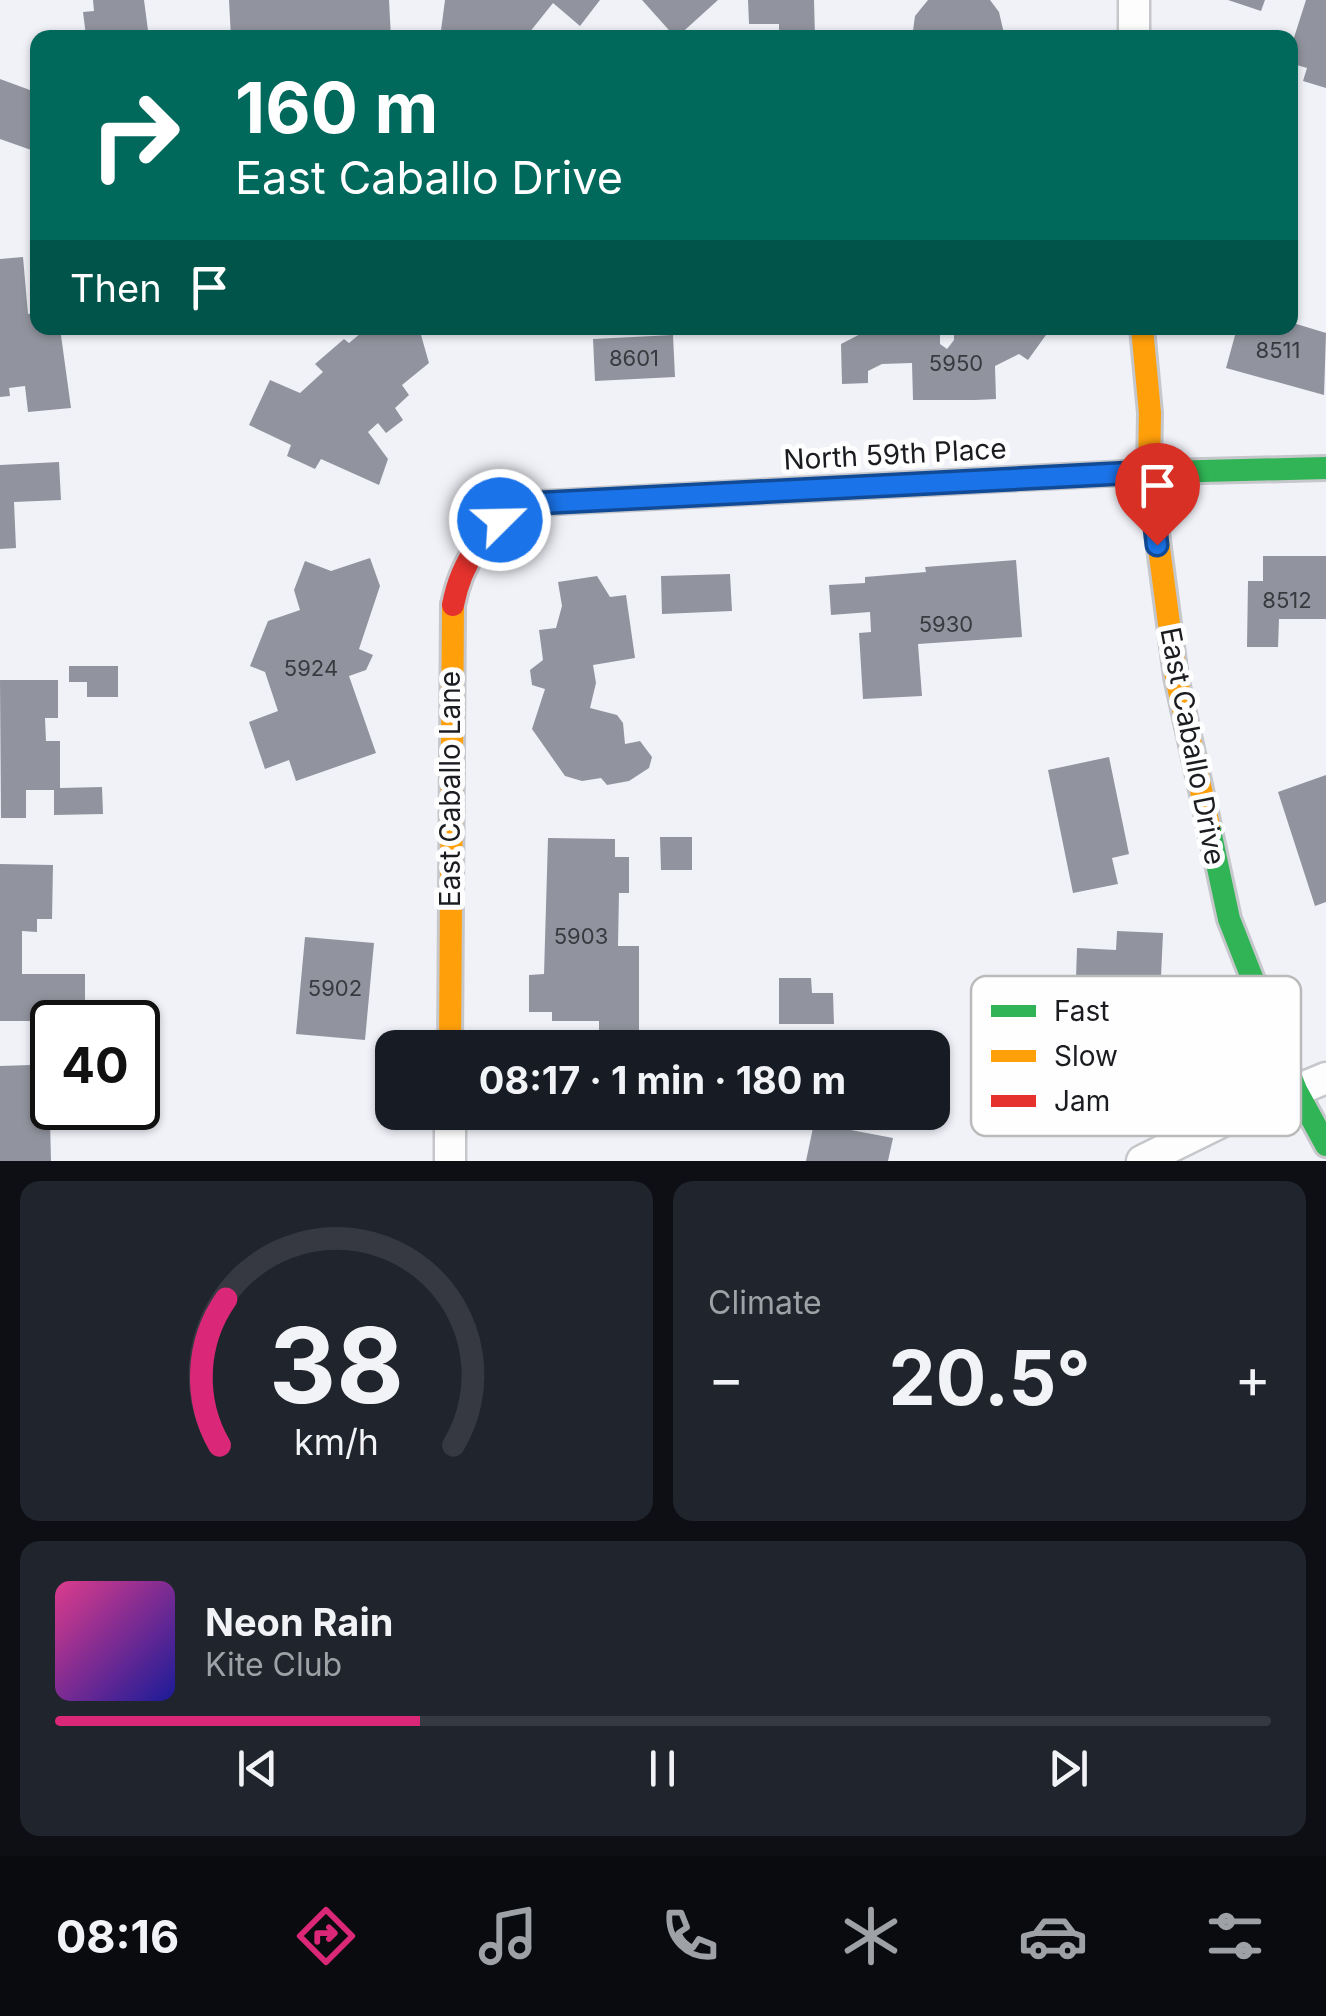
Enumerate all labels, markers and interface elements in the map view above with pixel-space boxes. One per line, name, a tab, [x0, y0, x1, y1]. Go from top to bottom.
text: 160 m	[235, 65, 438, 150]
icon: right	[70, 70, 200, 200]
text: East Caballo Drive	[235, 150, 623, 205]
icon: arrive	[182, 260, 237, 315]
text: Then	[70, 265, 162, 311]
house number: 8511	[1256, 337, 1300, 363]
house number: 8601	[609, 345, 659, 371]
house number: 5950	[929, 350, 983, 376]
street label: North 59th Place	[782, 431, 1008, 477]
pin	[1115, 443, 1200, 546]
icon: arrive	[1130, 458, 1185, 513]
position arrow	[448, 468, 552, 572]
house number: 8512	[1262, 587, 1312, 613]
house number: 5930	[919, 611, 973, 637]
street label: East Caballo Drive	[1153, 624, 1233, 868]
house number: 5924	[284, 655, 338, 681]
street label: East Caballo Lane	[433, 671, 467, 907]
house number: 5903	[554, 923, 608, 949]
house number: 5902	[308, 975, 362, 1001]
legend	[971, 976, 1301, 1136]
text: Fast	[1054, 994, 1110, 1028]
speed limit sign: 40	[30, 1000, 160, 1130]
text: Slow	[1054, 1039, 1118, 1073]
text: 08:17 · 1 min · 180 m	[479, 1057, 846, 1103]
text: Jam	[1054, 1084, 1110, 1118]
text: Climate	[708, 1283, 822, 1322]
text: 38	[269, 1302, 404, 1428]
text: 20.5°	[888, 1332, 1091, 1423]
text: −	[708, 1345, 744, 1411]
text: +	[1235, 1345, 1271, 1411]
text: km/h	[294, 1420, 379, 1464]
text: Neon Rain	[205, 1599, 393, 1645]
text: Kite Club	[205, 1645, 342, 1684]
icon: previous	[230, 1741, 285, 1796]
icon: pause	[635, 1741, 690, 1796]
icon: next	[1041, 1741, 1096, 1796]
icon: directions	[291, 1901, 361, 1971]
icon: music	[473, 1901, 543, 1971]
icon: phone	[655, 1901, 725, 1971]
icon: climate	[836, 1901, 906, 1971]
icon: car	[1018, 1901, 1088, 1971]
icon: filters	[1200, 1901, 1270, 1971]
text: 08:16	[56, 1909, 179, 1964]

